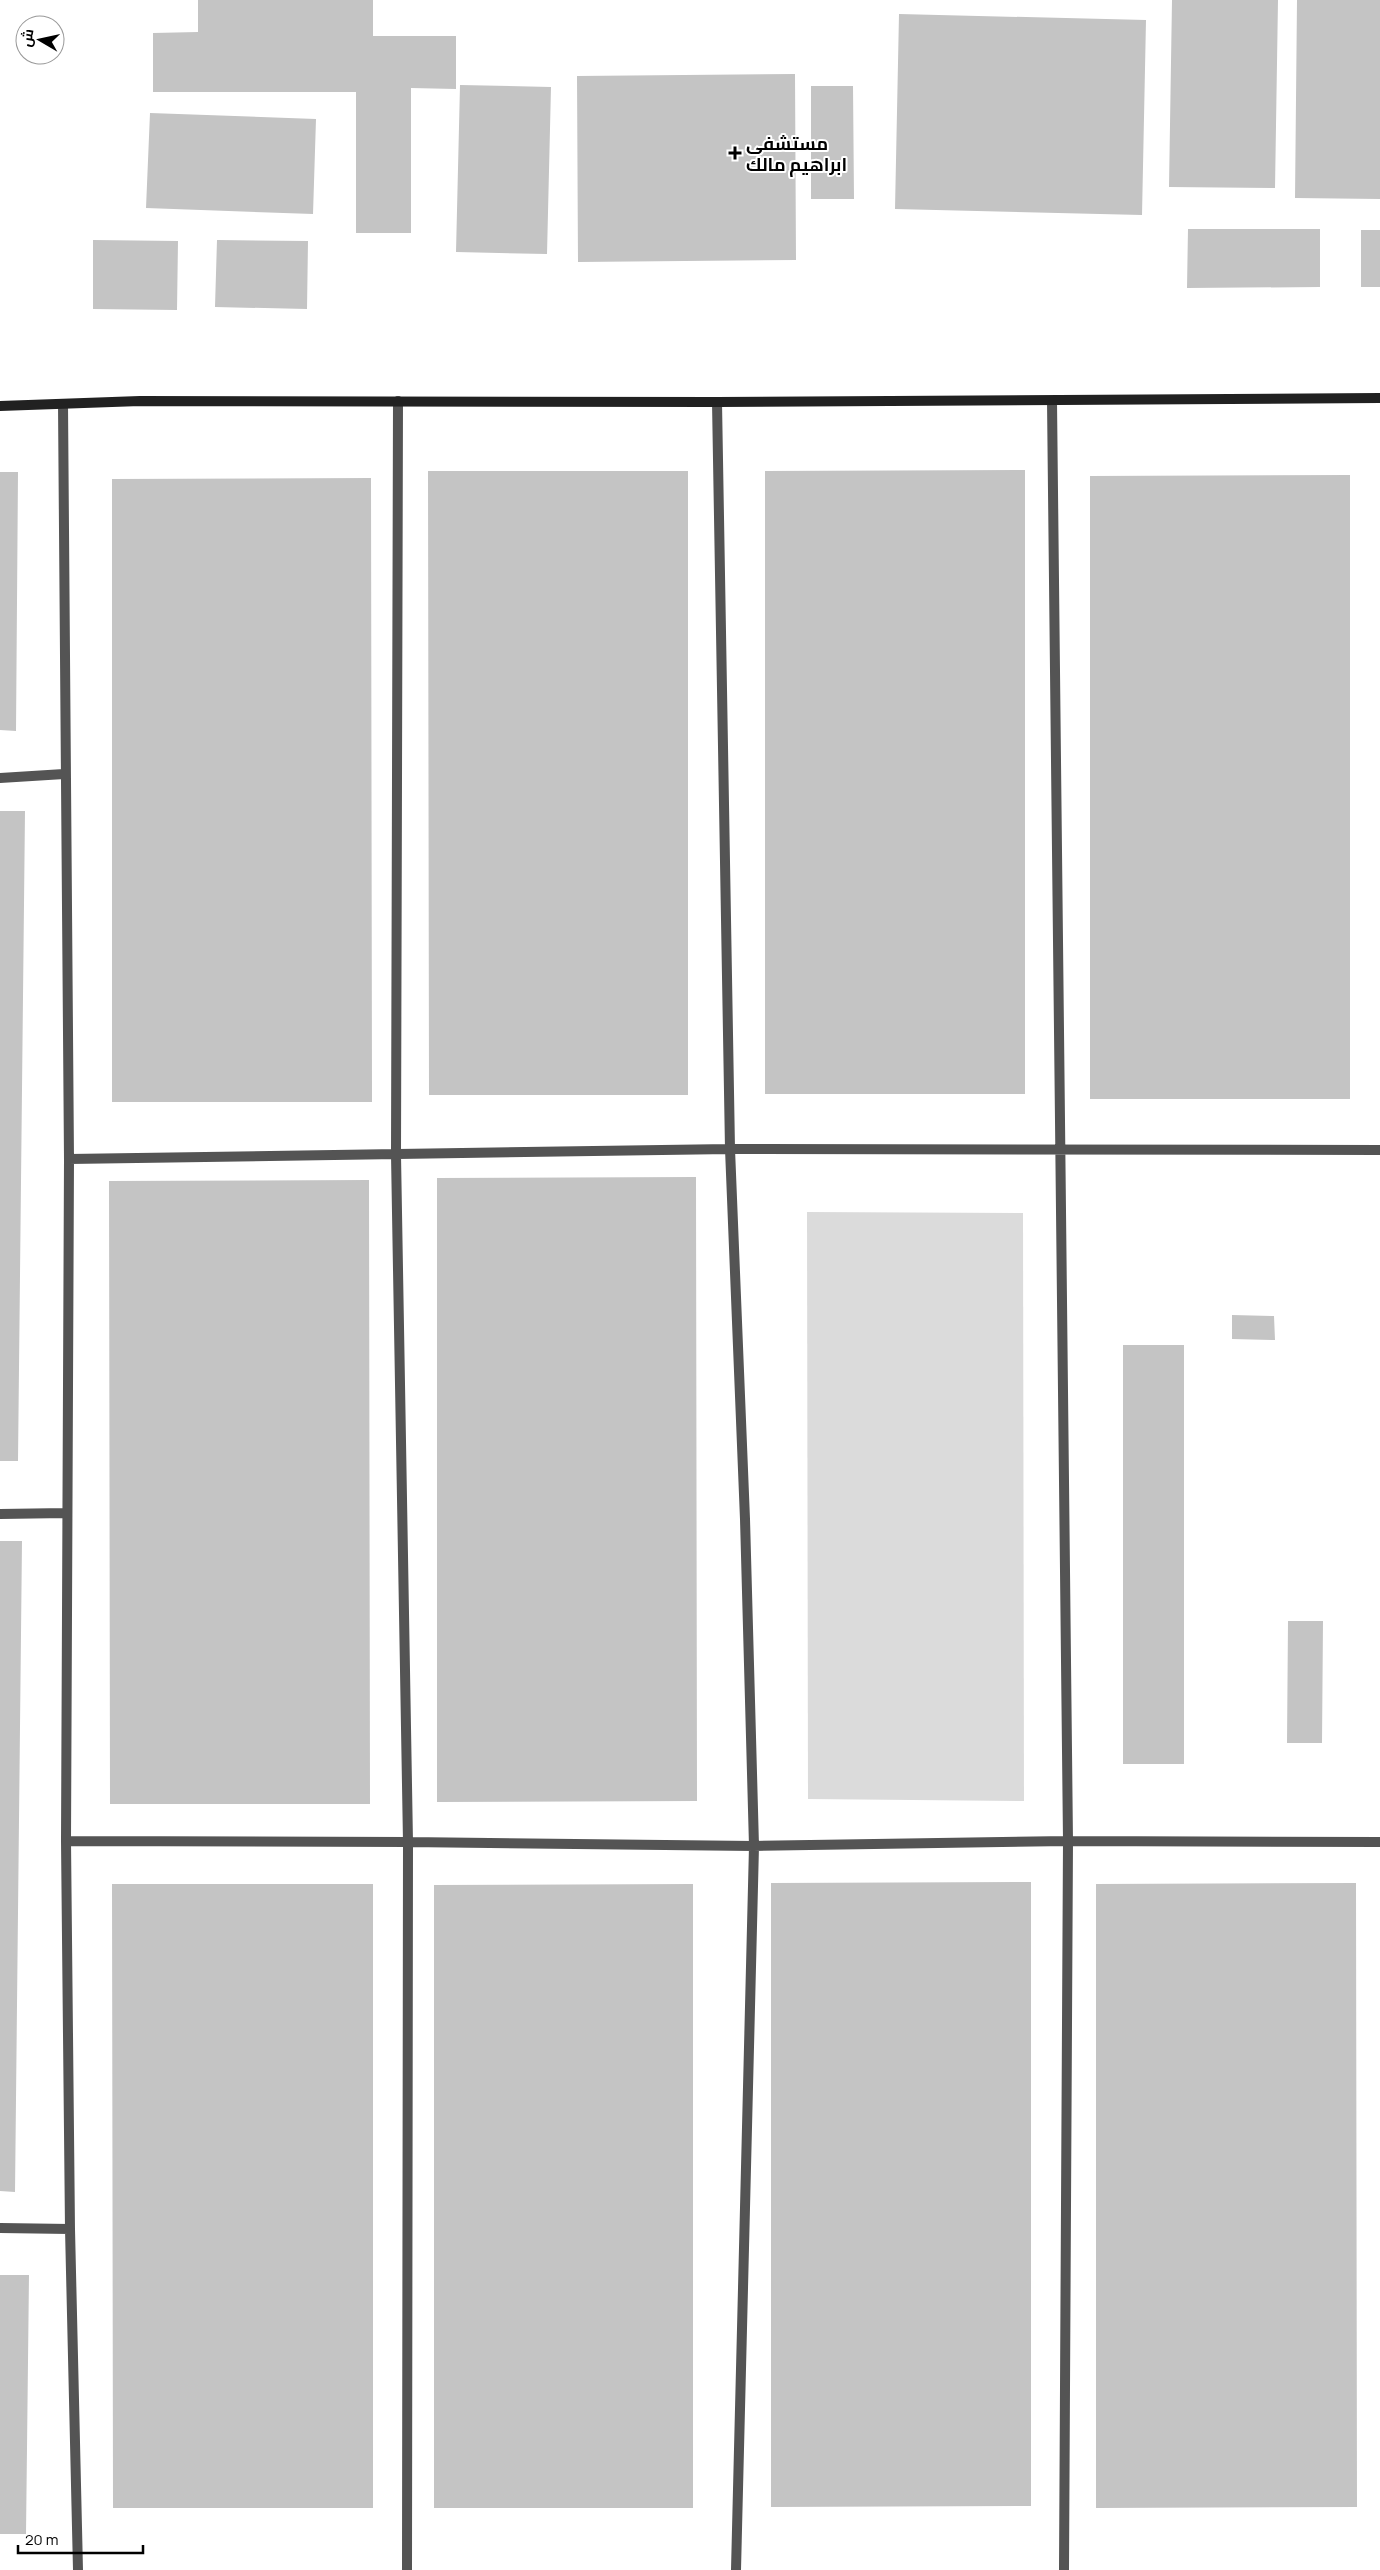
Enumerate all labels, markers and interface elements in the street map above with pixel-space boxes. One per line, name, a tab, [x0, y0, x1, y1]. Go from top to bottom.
north arrow	[15, 15, 65, 65]
text: ش	[16, 27, 37, 48]
place label: مستشفى ابراهيم مالك	[746, 131, 847, 177]
marker: مستشفى ابراهيم مالك	[728, 146, 742, 160]
scale bar	[18, 2522, 142, 2554]
text: 20 m	[25, 2529, 58, 2550]

